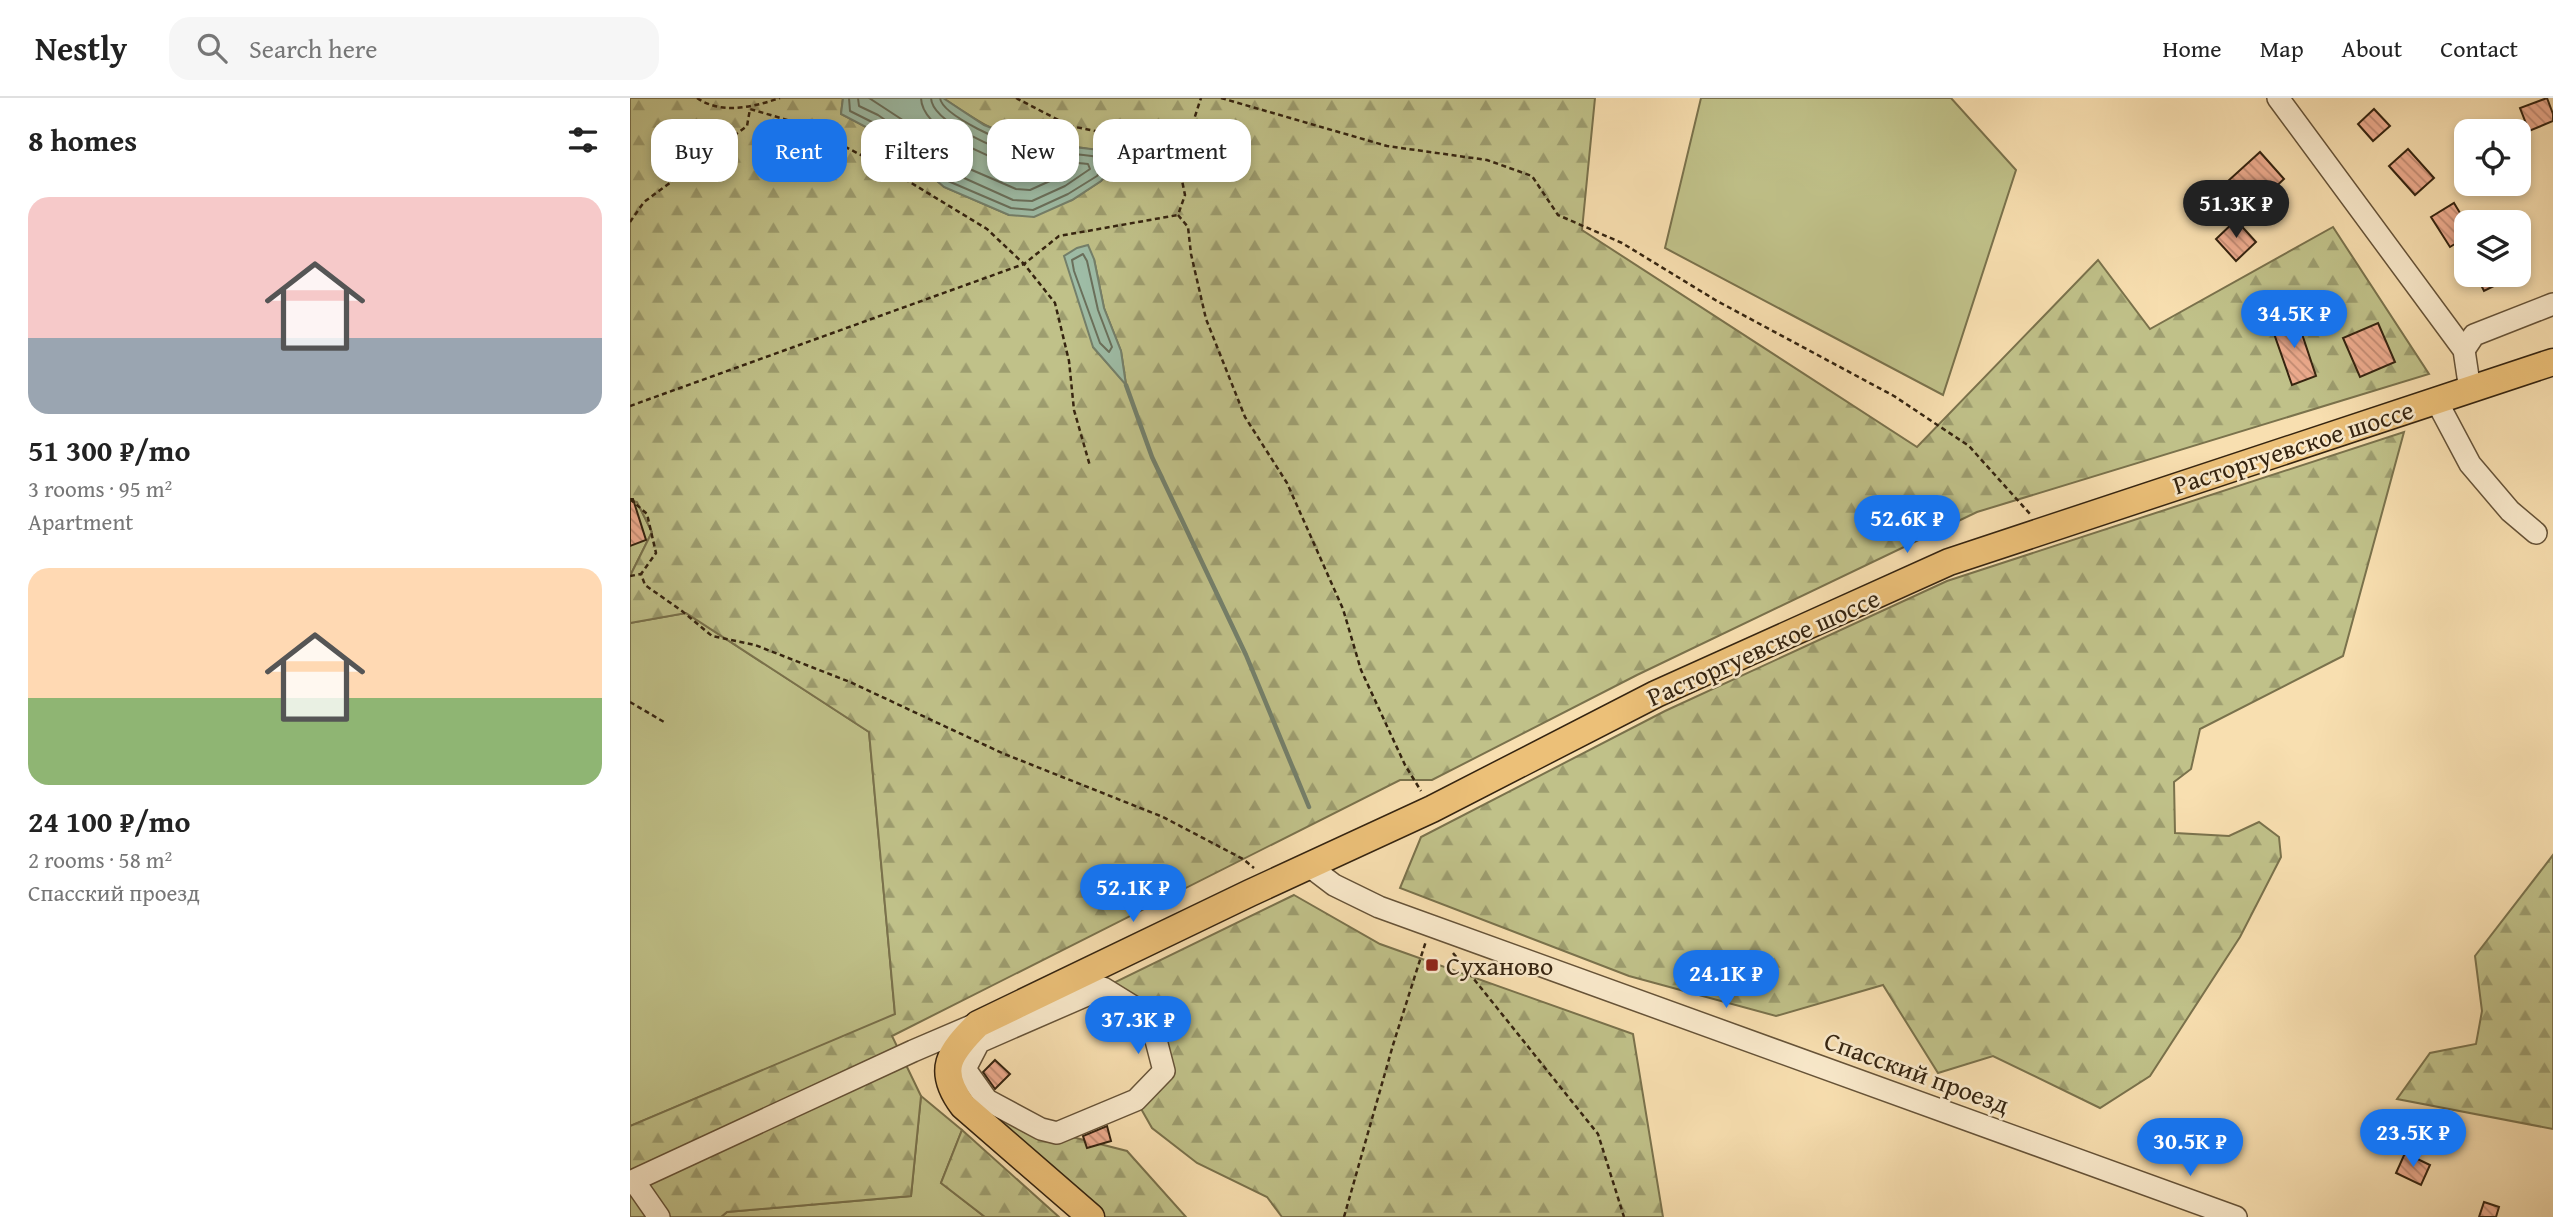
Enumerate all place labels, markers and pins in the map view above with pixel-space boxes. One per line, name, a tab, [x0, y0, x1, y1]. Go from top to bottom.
pin: 51.3K ₽	[2171, 180, 2301, 240]
pin: 34.5K ₽	[2229, 290, 2359, 350]
pin: 52.6K ₽	[1842, 496, 1972, 555]
pin: 52.1K ₽	[1068, 864, 1198, 924]
place label: Суханово	[1446, 946, 1553, 985]
pin: 24.1K ₽	[1661, 950, 1791, 1010]
marker: Суханово	[1424, 957, 1440, 973]
pin: 37.3K ₽	[1073, 996, 1203, 1056]
pin: 23.5K ₽	[2348, 1110, 2478, 1169]
pin: 30.5K ₽	[2125, 1118, 2255, 1178]

